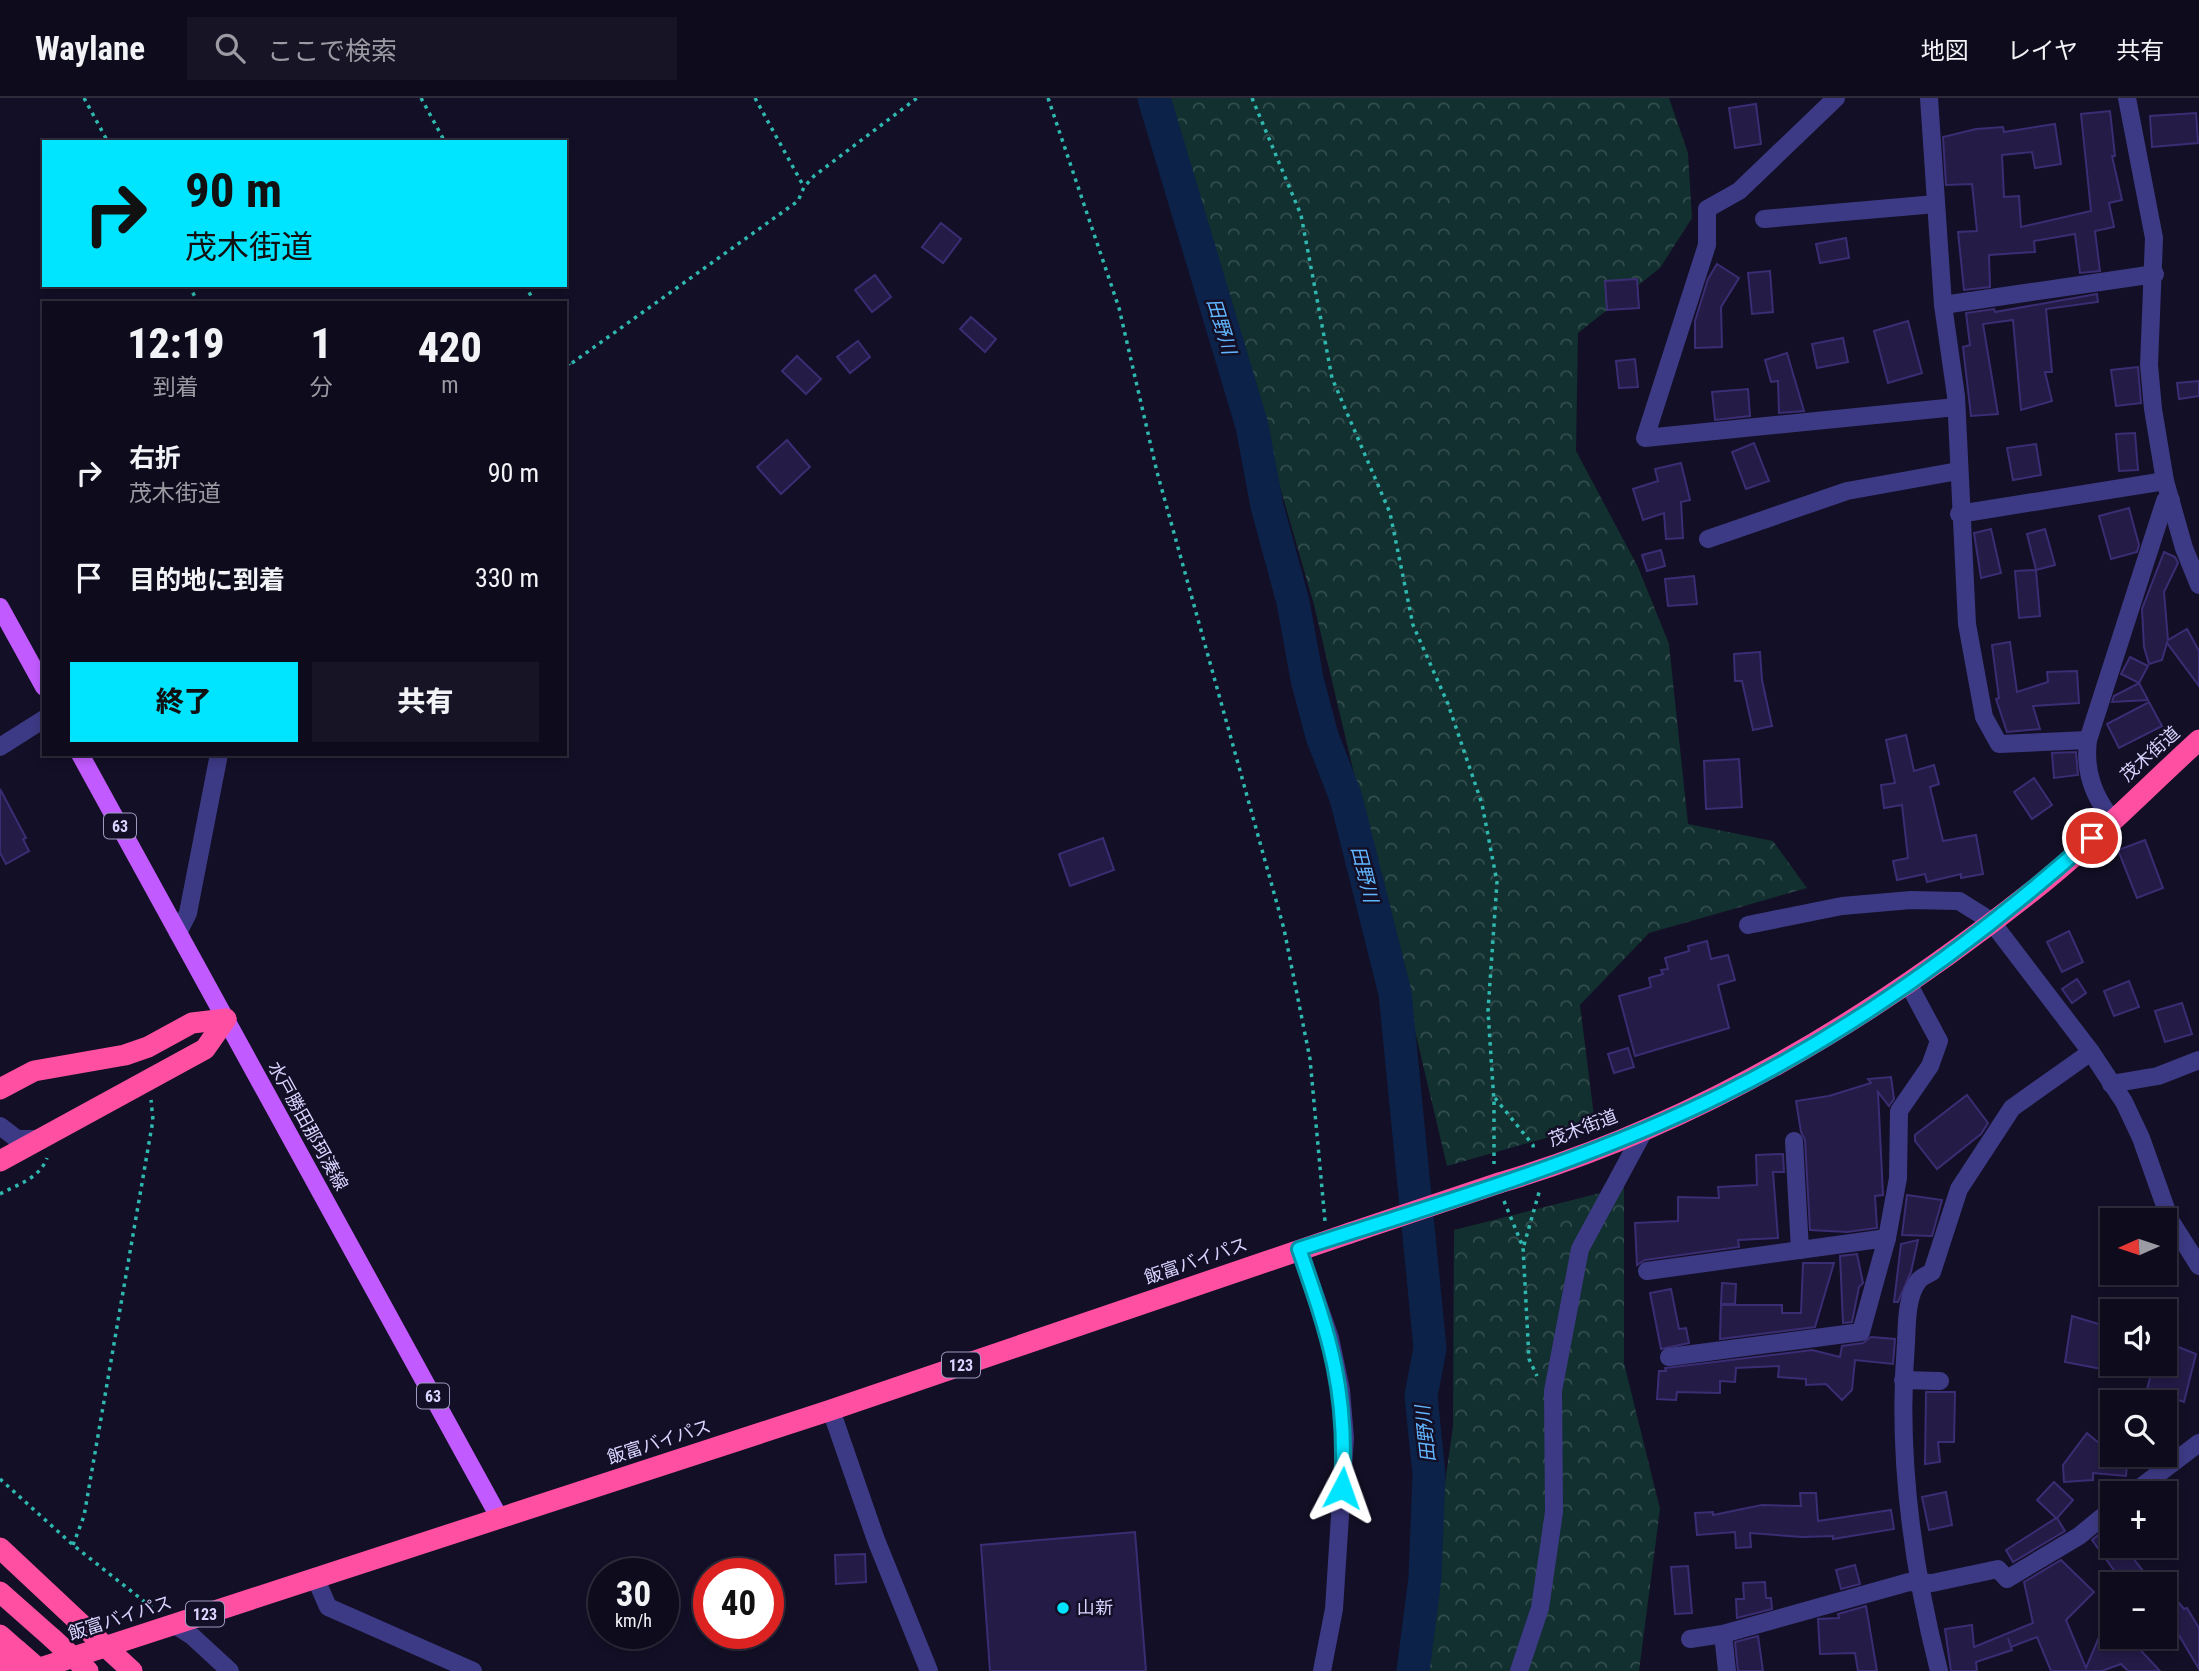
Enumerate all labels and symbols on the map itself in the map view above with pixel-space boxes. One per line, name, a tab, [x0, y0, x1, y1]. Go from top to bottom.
water label: 田野川	[1202, 296, 1241, 359]
street label: 茂木街道	[2116, 722, 2183, 786]
pin	[2062, 808, 2122, 868]
road number: 63	[104, 814, 136, 838]
water label: 田野川	[1346, 844, 1383, 906]
street label: 水戸勝田那珂湊線	[264, 1058, 353, 1194]
street label: 茂木街道	[1545, 1105, 1620, 1150]
north arrow	[2100, 1208, 2177, 1284]
street label: 飯富バイパス	[1142, 1233, 1250, 1288]
road number: 123	[942, 1352, 980, 1378]
road number: 63	[417, 1384, 449, 1408]
water label: 田野川	[1411, 1402, 1440, 1464]
street label: 飯富バイパス	[604, 1415, 713, 1468]
position arrow	[1305, 1451, 1379, 1525]
speed limit sign: 40	[693, 1558, 784, 1649]
street label: 飯富バイパス	[65, 1591, 174, 1644]
place label: 山新	[1077, 1597, 1113, 1618]
marker: 山新	[1055, 1600, 1071, 1616]
road number: 123	[186, 1602, 224, 1626]

